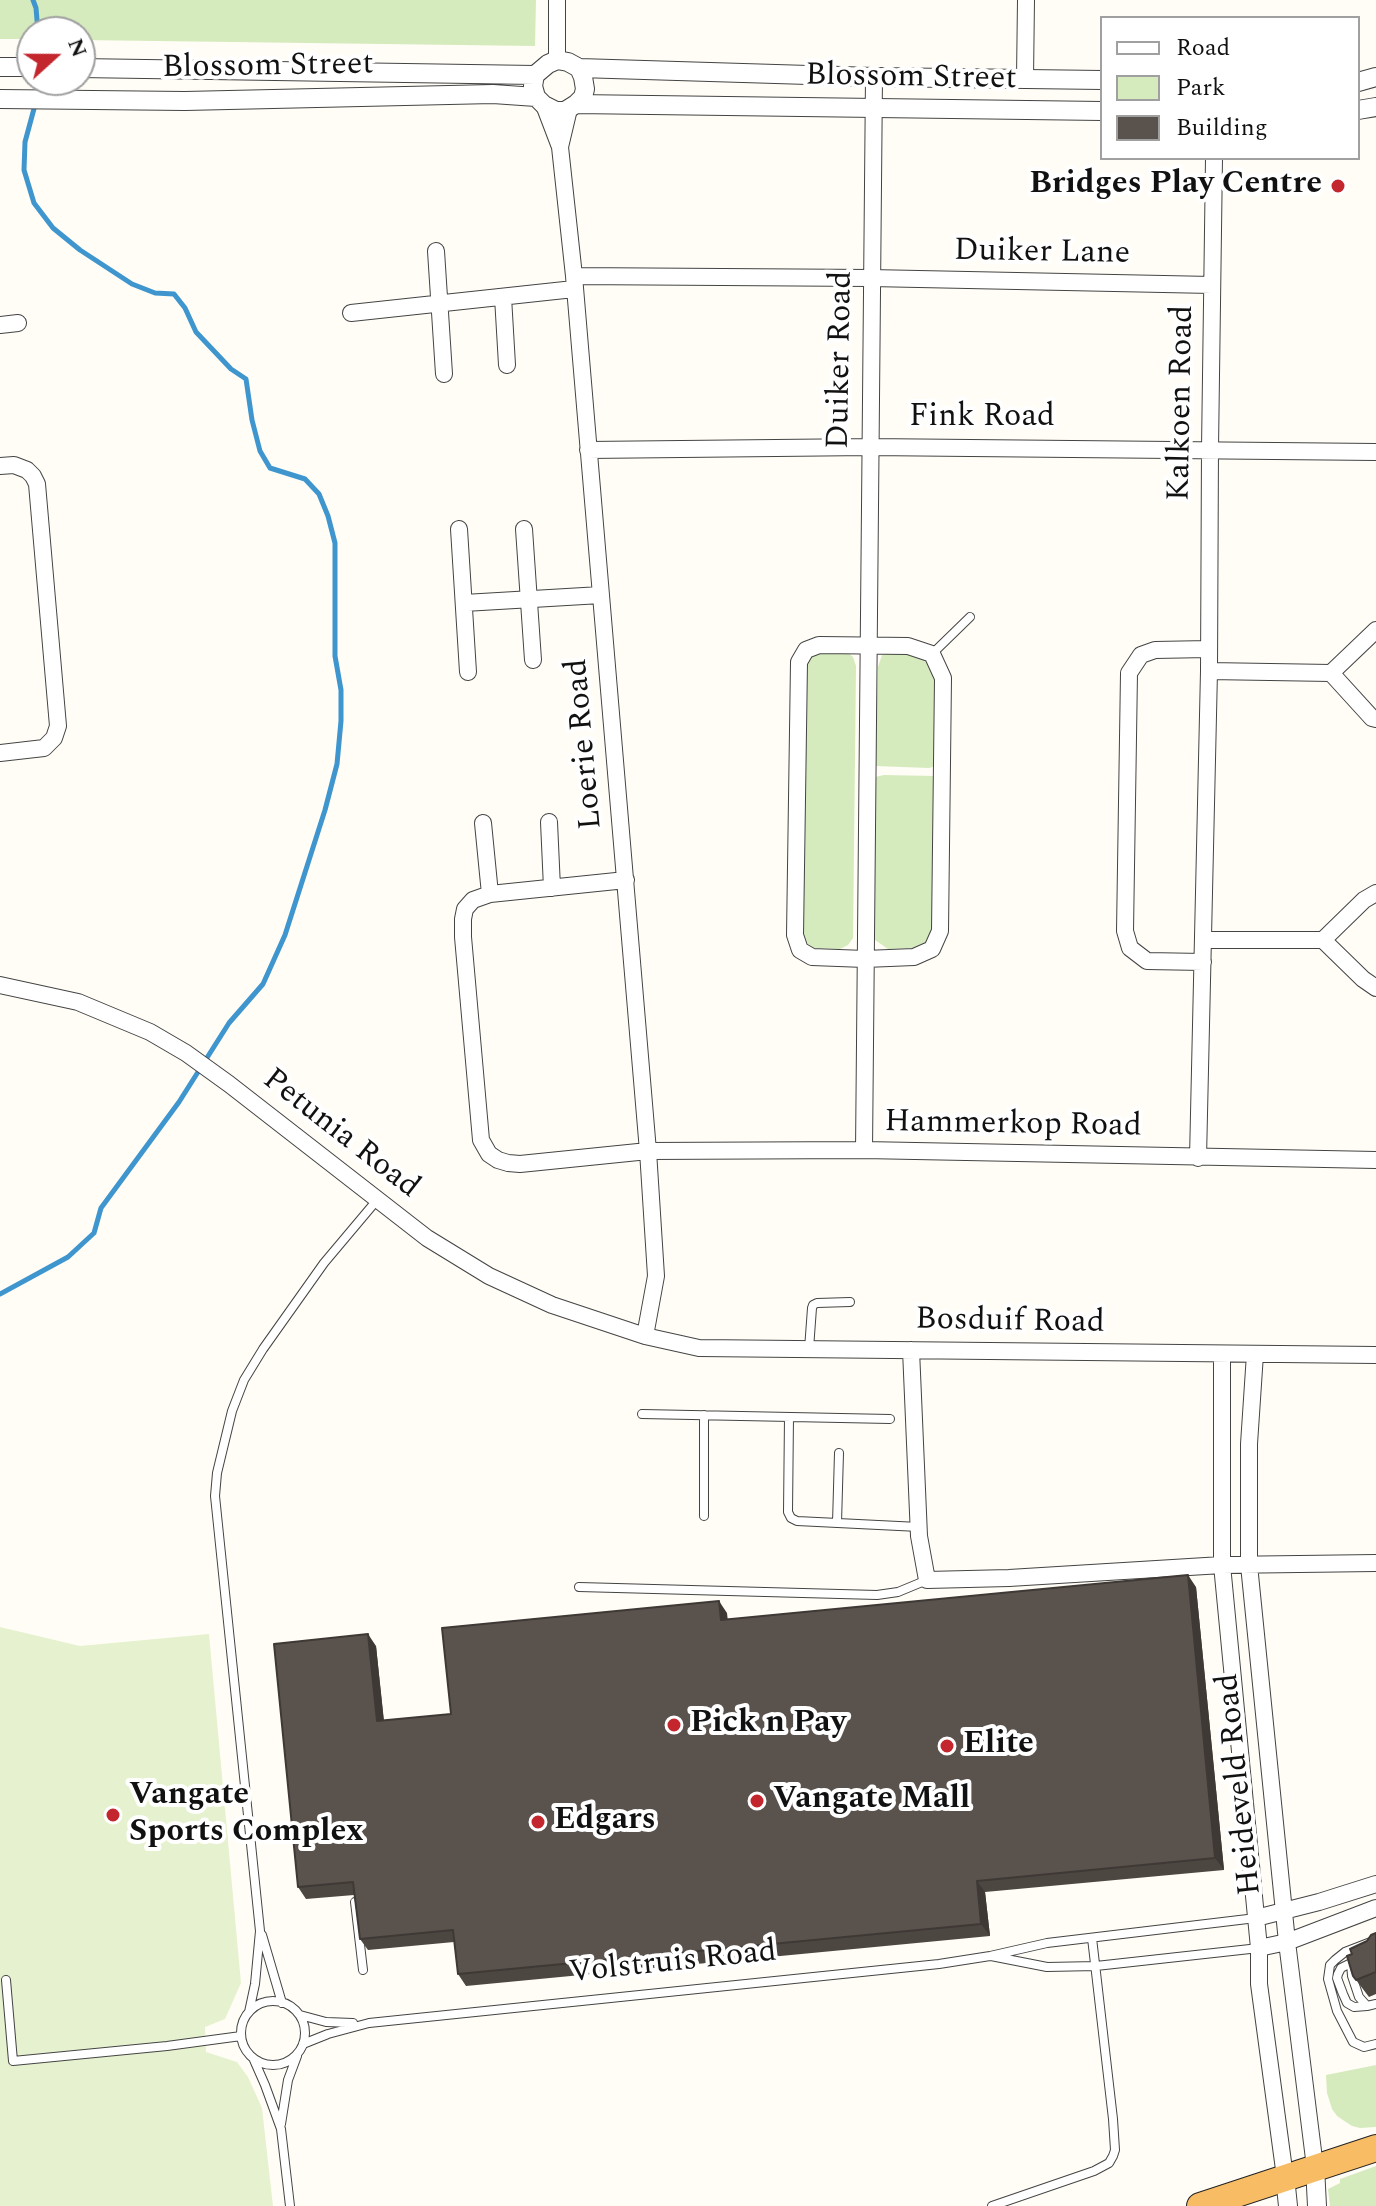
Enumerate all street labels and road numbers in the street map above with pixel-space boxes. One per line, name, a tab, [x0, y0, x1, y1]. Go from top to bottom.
street label: Blossom Street	[162, 47, 374, 89]
street label: Blossom Street	[805, 58, 1017, 100]
street label: Duiker Lane	[954, 233, 1130, 275]
street label: Duiker Road	[821, 271, 863, 449]
street label: Kalkoen Road	[1162, 305, 1204, 501]
street label: Fink Road	[909, 400, 1055, 438]
street label: Loerie Road	[559, 657, 613, 831]
street label: Petunia Road	[254, 1062, 426, 1208]
street label: Hammerkop Road	[884, 1105, 1142, 1147]
street label: Bosduif Road	[915, 1302, 1105, 1344]
street label: Heideveld Road	[1210, 1671, 1272, 1897]
street label: Volstruis Road	[567, 1934, 779, 1994]

